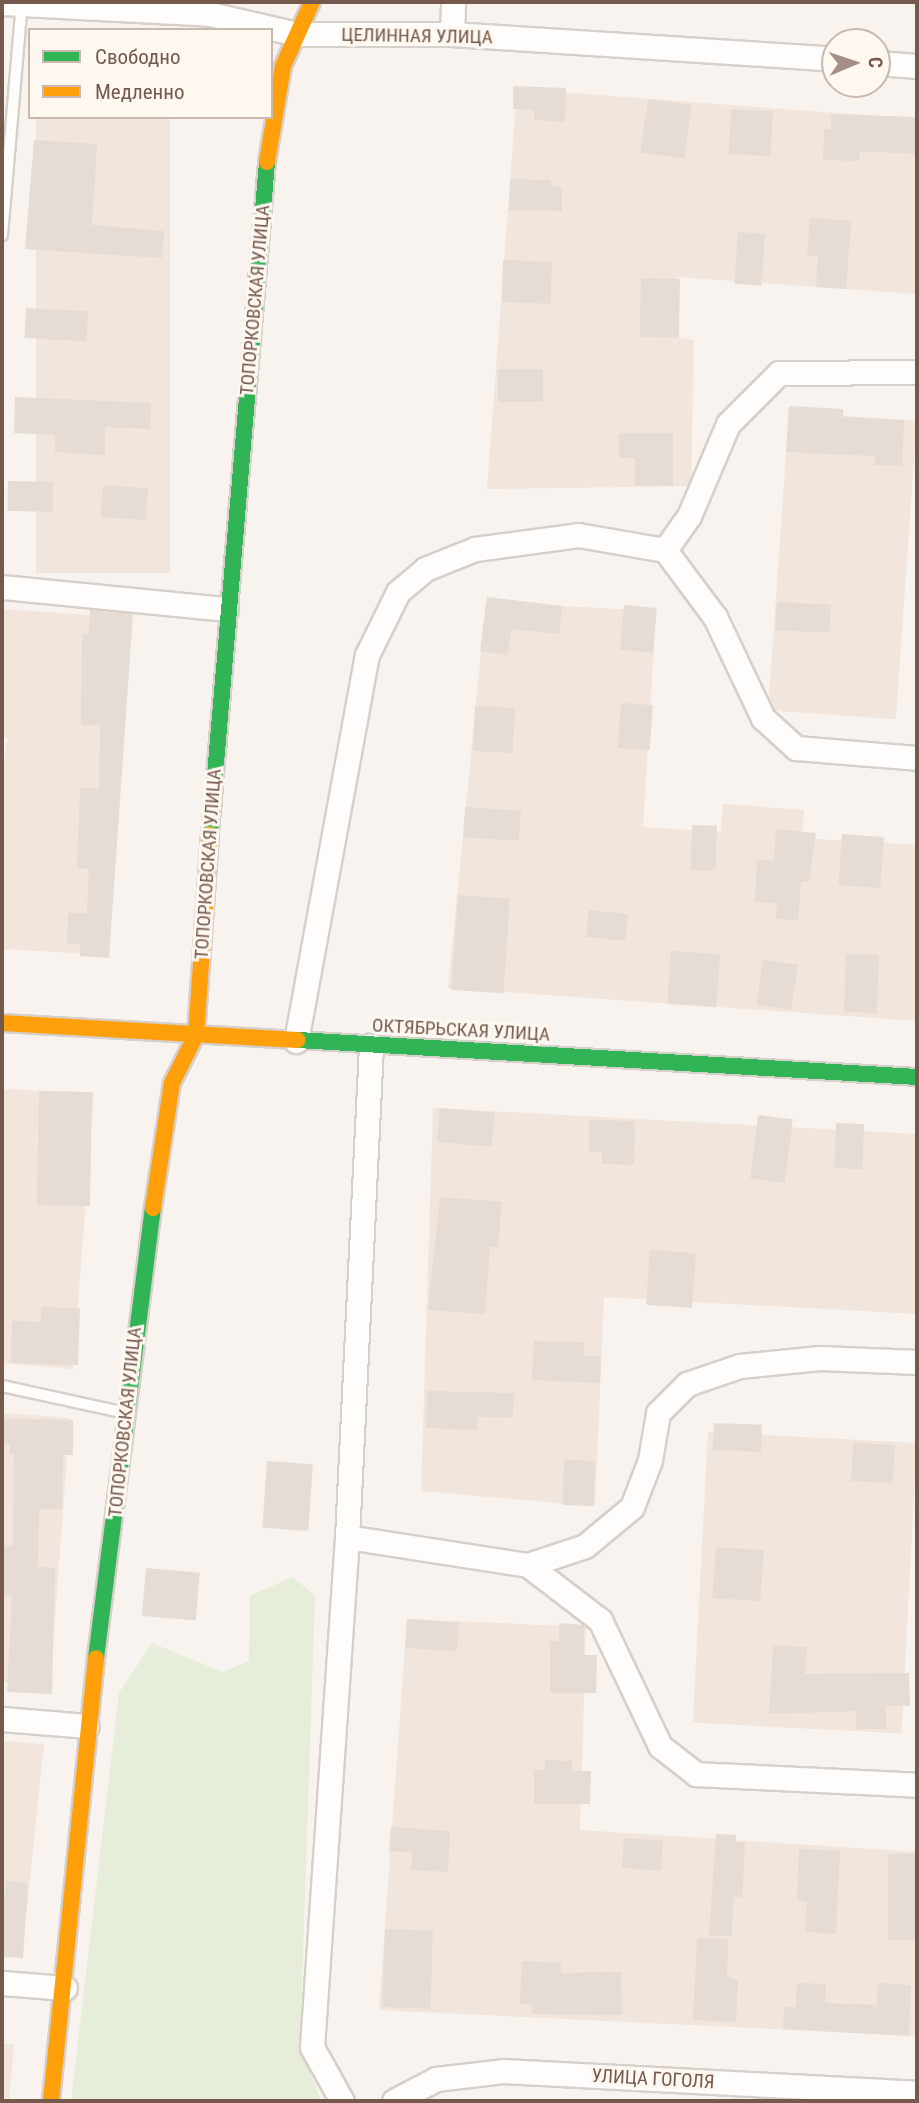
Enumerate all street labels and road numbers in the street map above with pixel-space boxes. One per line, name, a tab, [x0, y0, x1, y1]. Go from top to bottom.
street label: ЦЕЛИННАЯ УЛИЦА	[341, 23, 493, 49]
street label: ТОПОРКОВСКАЯ УЛИЦА	[235, 204, 275, 396]
street label: ТОПОРКОВСКАЯ УЛИЦА	[190, 768, 226, 960]
street label: ОКТЯБРЬСКАЯ УЛИЦА	[371, 1014, 551, 1046]
street label: ТОПОРКОВСКАЯ УЛИЦА	[104, 1326, 146, 1518]
street label: УЛИЦА ГОГОЛЯ	[591, 2064, 715, 2094]

